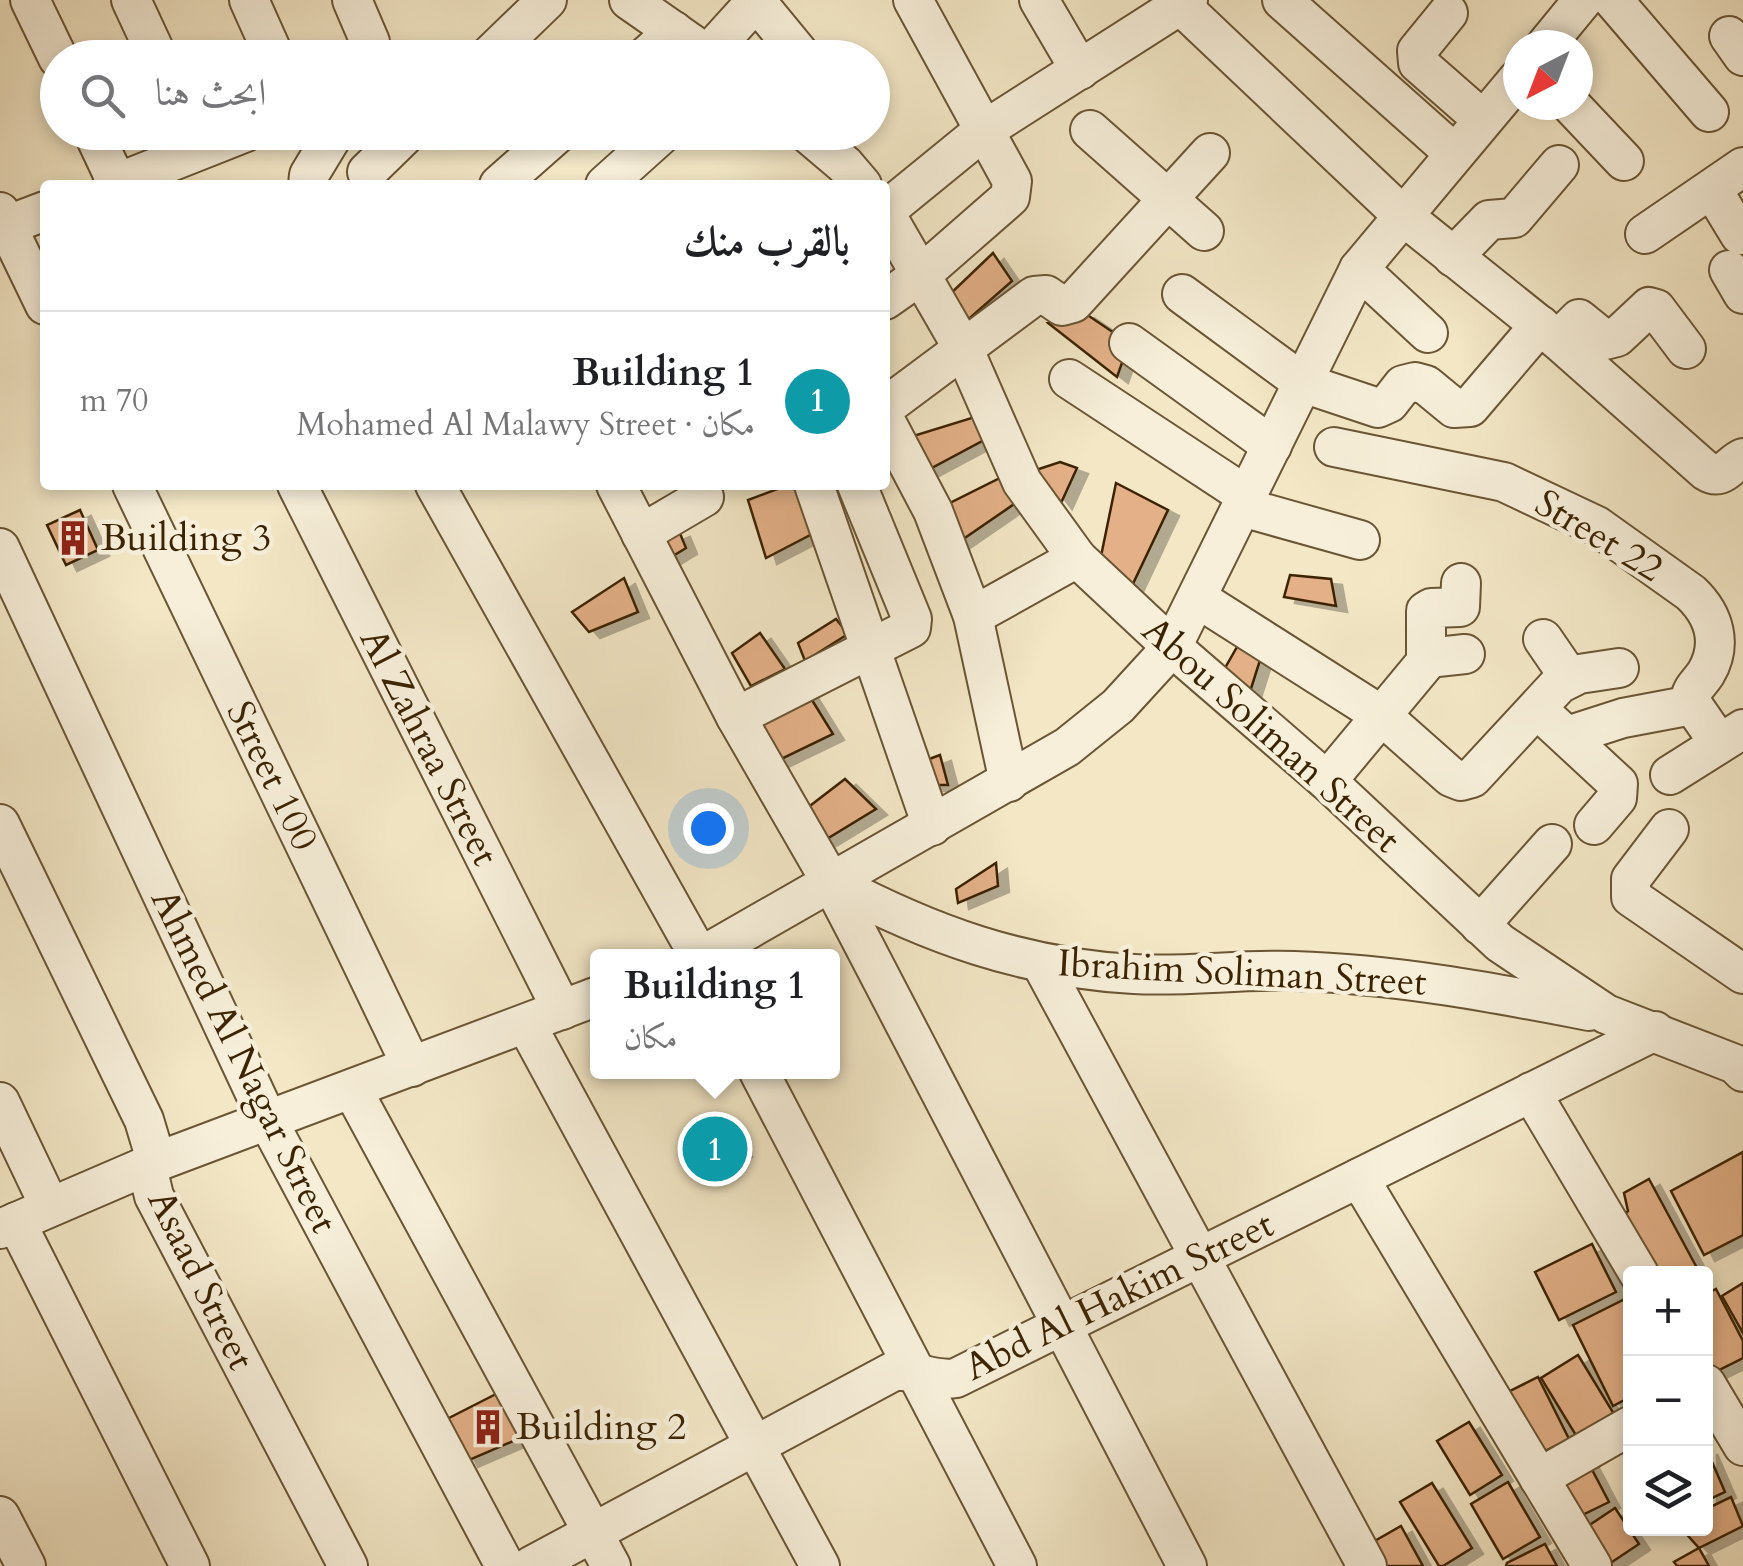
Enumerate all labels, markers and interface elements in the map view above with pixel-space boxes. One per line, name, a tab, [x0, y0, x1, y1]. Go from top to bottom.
north arrow	[1503, 30, 1593, 120]
search box	[40, 40, 890, 150]
text: ابحث هنا	[155, 67, 267, 119]
icon: search	[75, 68, 130, 123]
text: بالقرب منك	[683, 213, 850, 270]
text: Building 1	[573, 347, 755, 399]
text: 70 m	[80, 379, 148, 423]
text: 1	[809, 379, 826, 423]
text: مكان · Mohamed Al Malawy Street	[296, 403, 755, 447]
street label: Street 22	[1525, 478, 1673, 594]
place label: Building 3	[101, 512, 272, 564]
building icon: Building 3	[54, 519, 92, 557]
street label: Abou Soliman Street	[1131, 605, 1411, 865]
street label: Al Zahraa Street	[347, 620, 511, 874]
street label: Street 100	[214, 693, 330, 859]
your location	[683, 803, 734, 854]
street label: Ahmed Al Nagar Street	[138, 880, 350, 1242]
street label: Ibrahim Soliman Street	[1056, 937, 1428, 1009]
popup	[590, 949, 840, 1079]
text: Building 1	[624, 960, 806, 1012]
text: مكان	[624, 1016, 677, 1060]
pin: 1	[682, 1112, 748, 1186]
street label: Asaad Street	[135, 1181, 267, 1379]
street label: Abd Al Hakim Street	[956, 1199, 1282, 1393]
map controls	[1623, 1266, 1713, 1536]
button: +	[1623, 1266, 1713, 1356]
button: −	[1623, 1356, 1713, 1446]
place label: Building 2	[516, 1401, 687, 1453]
building icon: Building 2	[469, 1408, 507, 1446]
button: layers	[1623, 1446, 1713, 1536]

